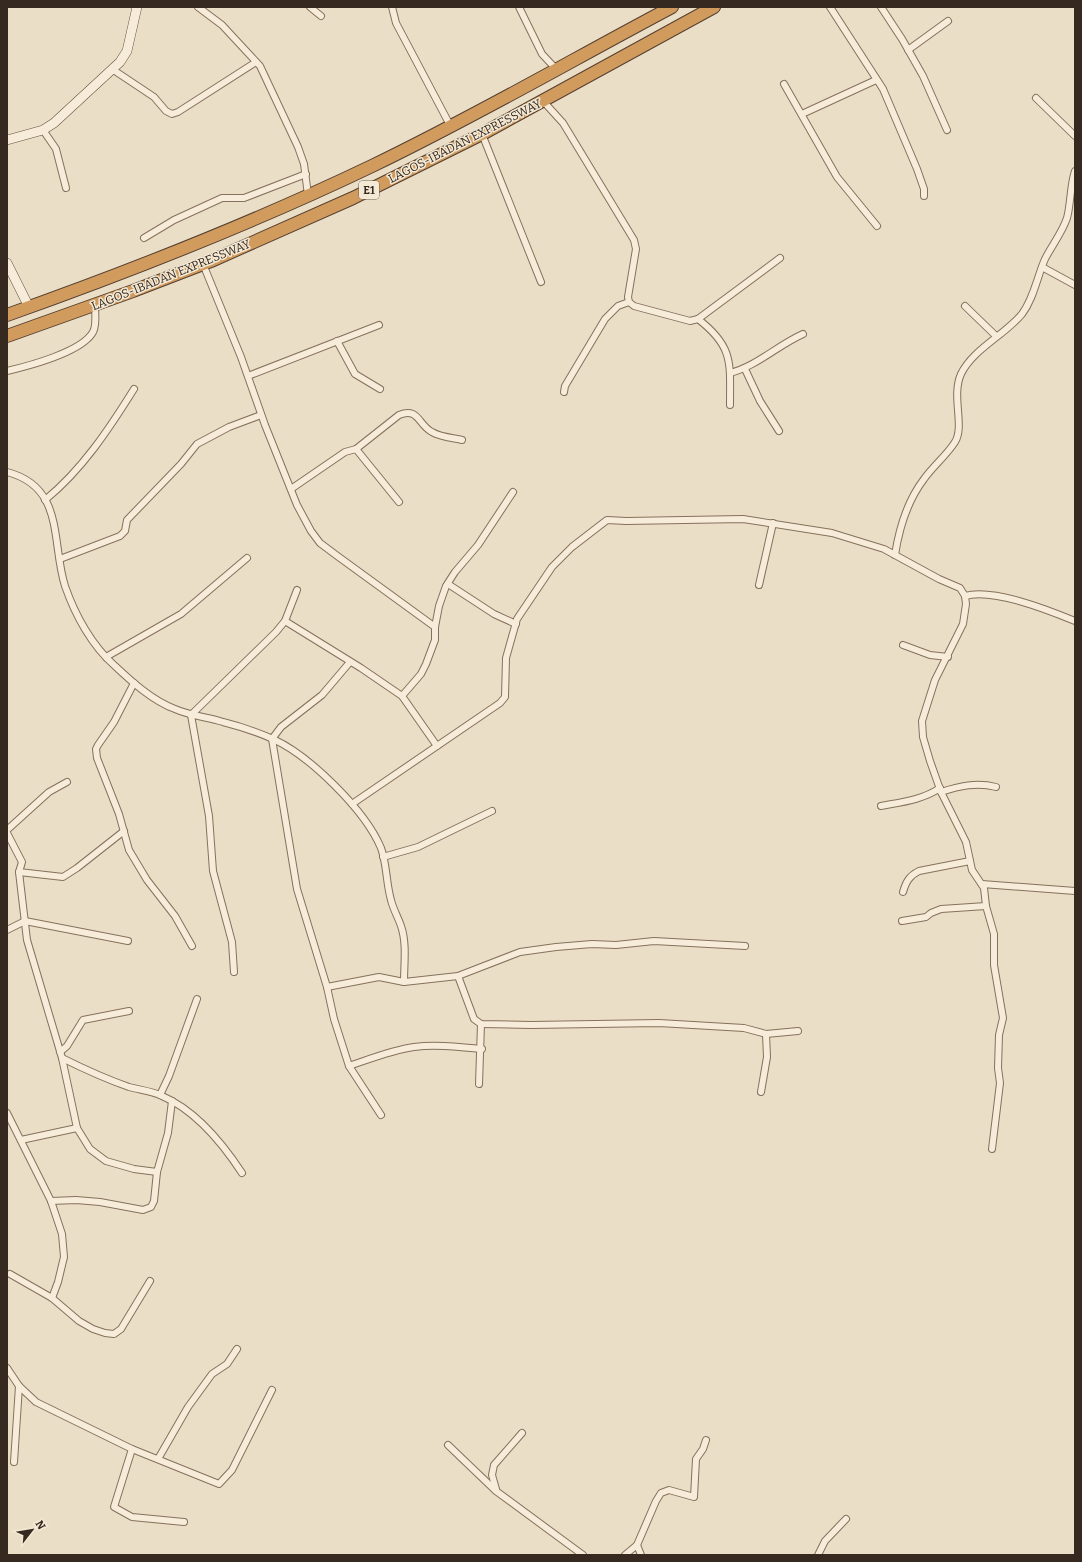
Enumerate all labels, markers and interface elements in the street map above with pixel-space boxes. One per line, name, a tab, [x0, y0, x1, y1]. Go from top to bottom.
street label: LAGOS-IBADAN EXPRESSWAY	[386, 96, 544, 186]
road number: E1	[359, 181, 379, 199]
street label: LAGOS-IBADAN EXPRESSWAY	[89, 237, 253, 313]
north arrow	[12, 1510, 52, 1550]
text: N	[32, 1518, 48, 1533]

